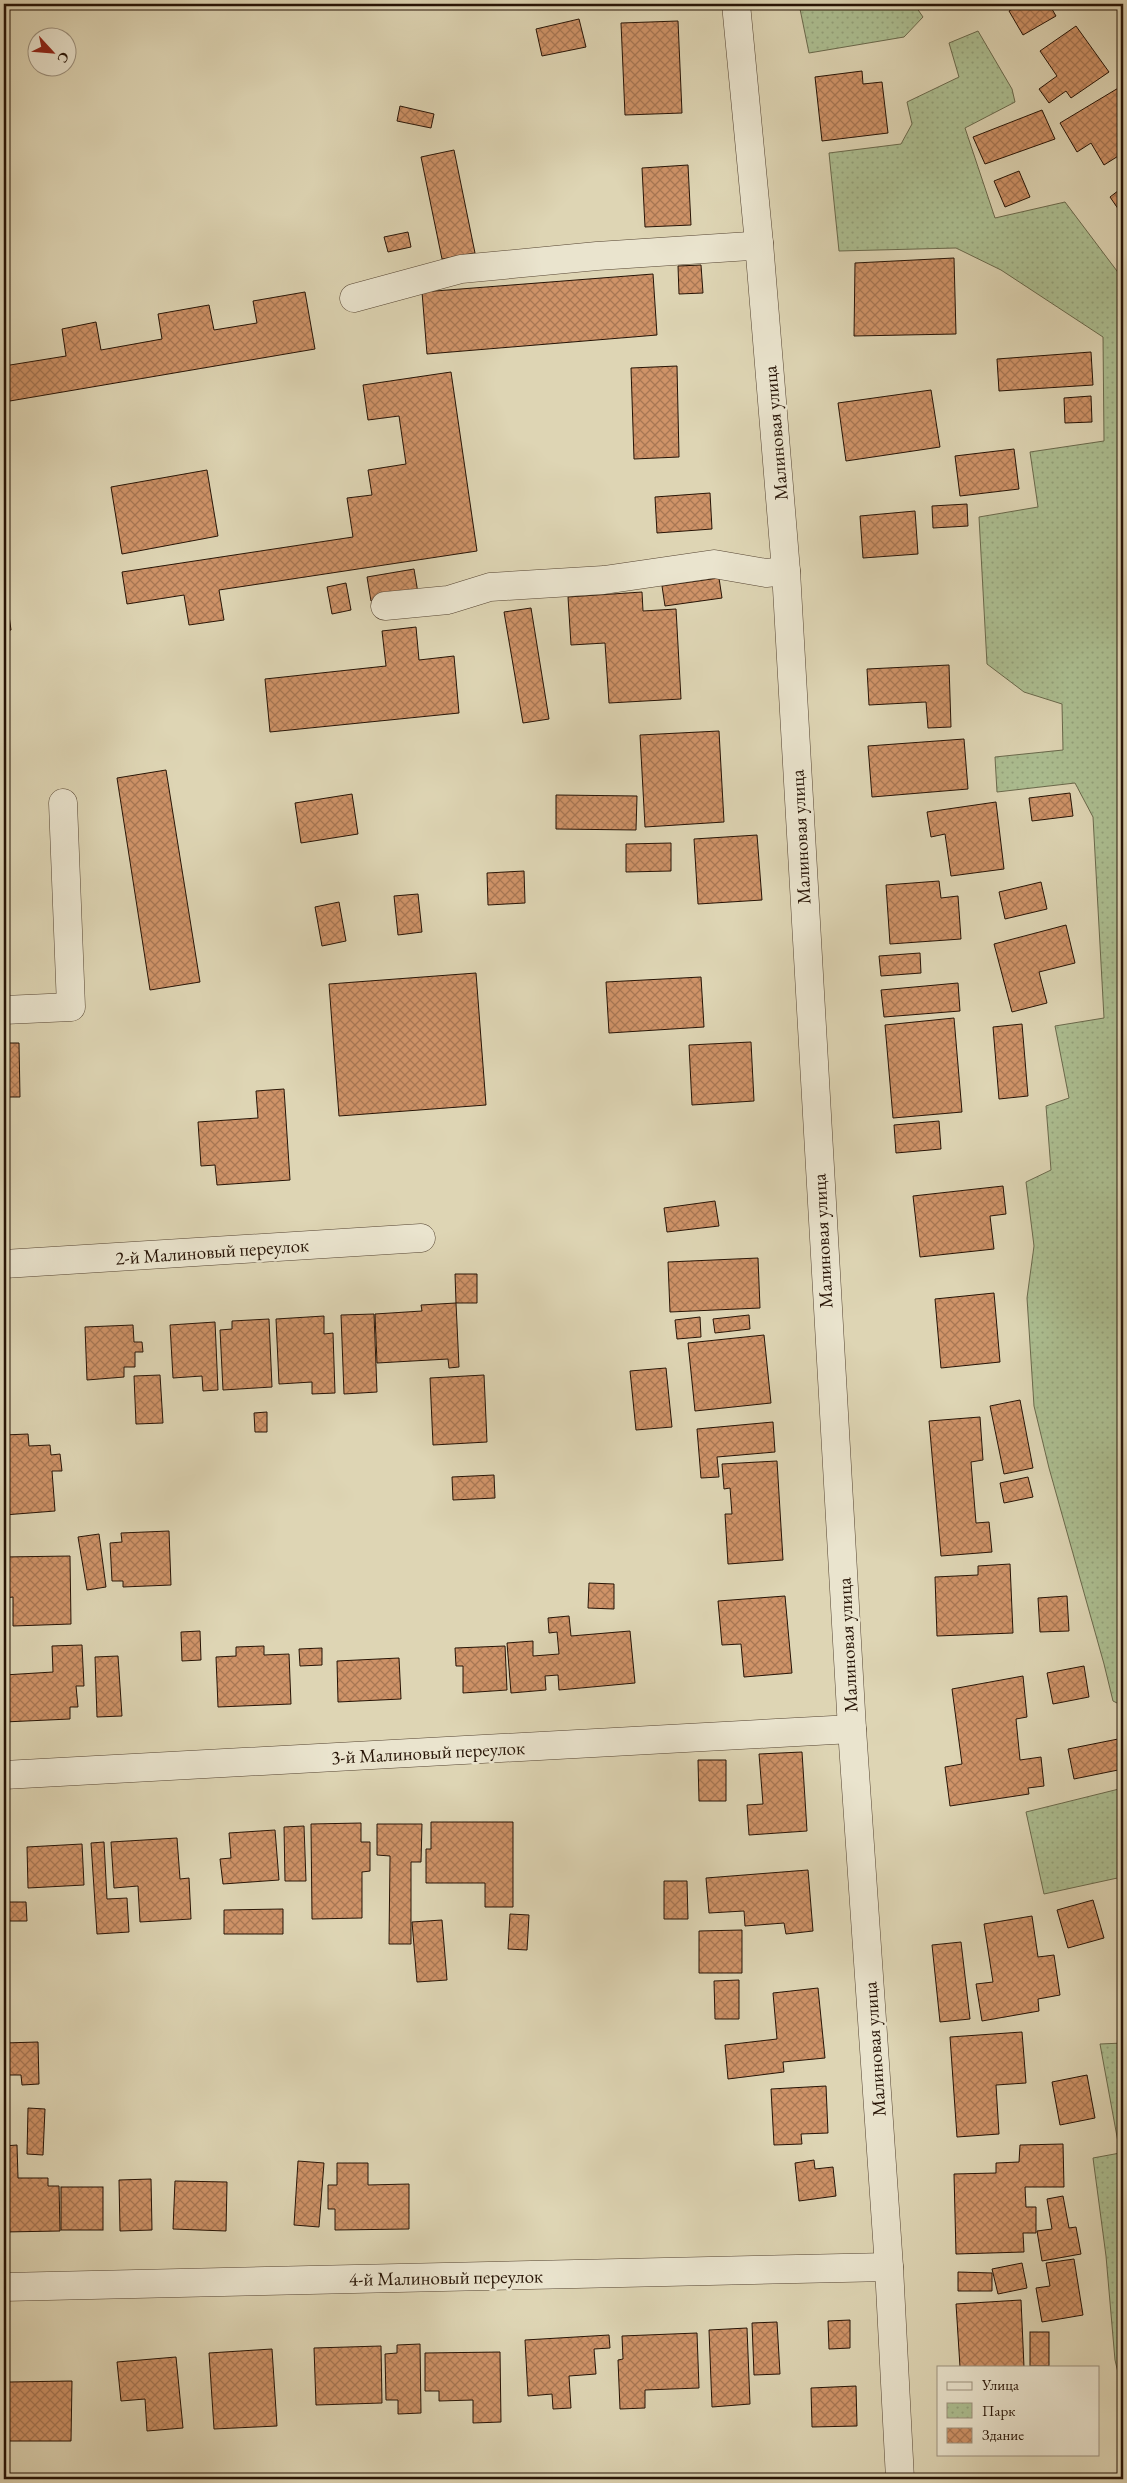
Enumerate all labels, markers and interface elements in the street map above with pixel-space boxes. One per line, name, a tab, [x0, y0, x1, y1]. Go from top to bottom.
north arrow	[28, 28, 78, 78]
text: С	[53, 49, 74, 66]
street label: Малиновая улица	[757, 364, 794, 501]
street label: Малиновая улица	[784, 768, 817, 905]
street label: Малиновая улица	[806, 1172, 839, 1309]
street label: 2-й Малиновый переулок	[114, 1232, 310, 1271]
street label: Малиновая улица	[831, 1576, 864, 1713]
street label: 3-й Малиновый переулок	[330, 1735, 526, 1770]
street label: Малиновая улица	[857, 1980, 892, 2117]
street label: 4-й Малиновый переулок	[349, 2263, 543, 2292]
legend	[937, 2366, 1100, 2456]
text: Улица	[981, 2375, 1019, 2394]
text: Парк	[982, 2401, 1015, 2420]
text: Здание	[982, 2425, 1024, 2444]

